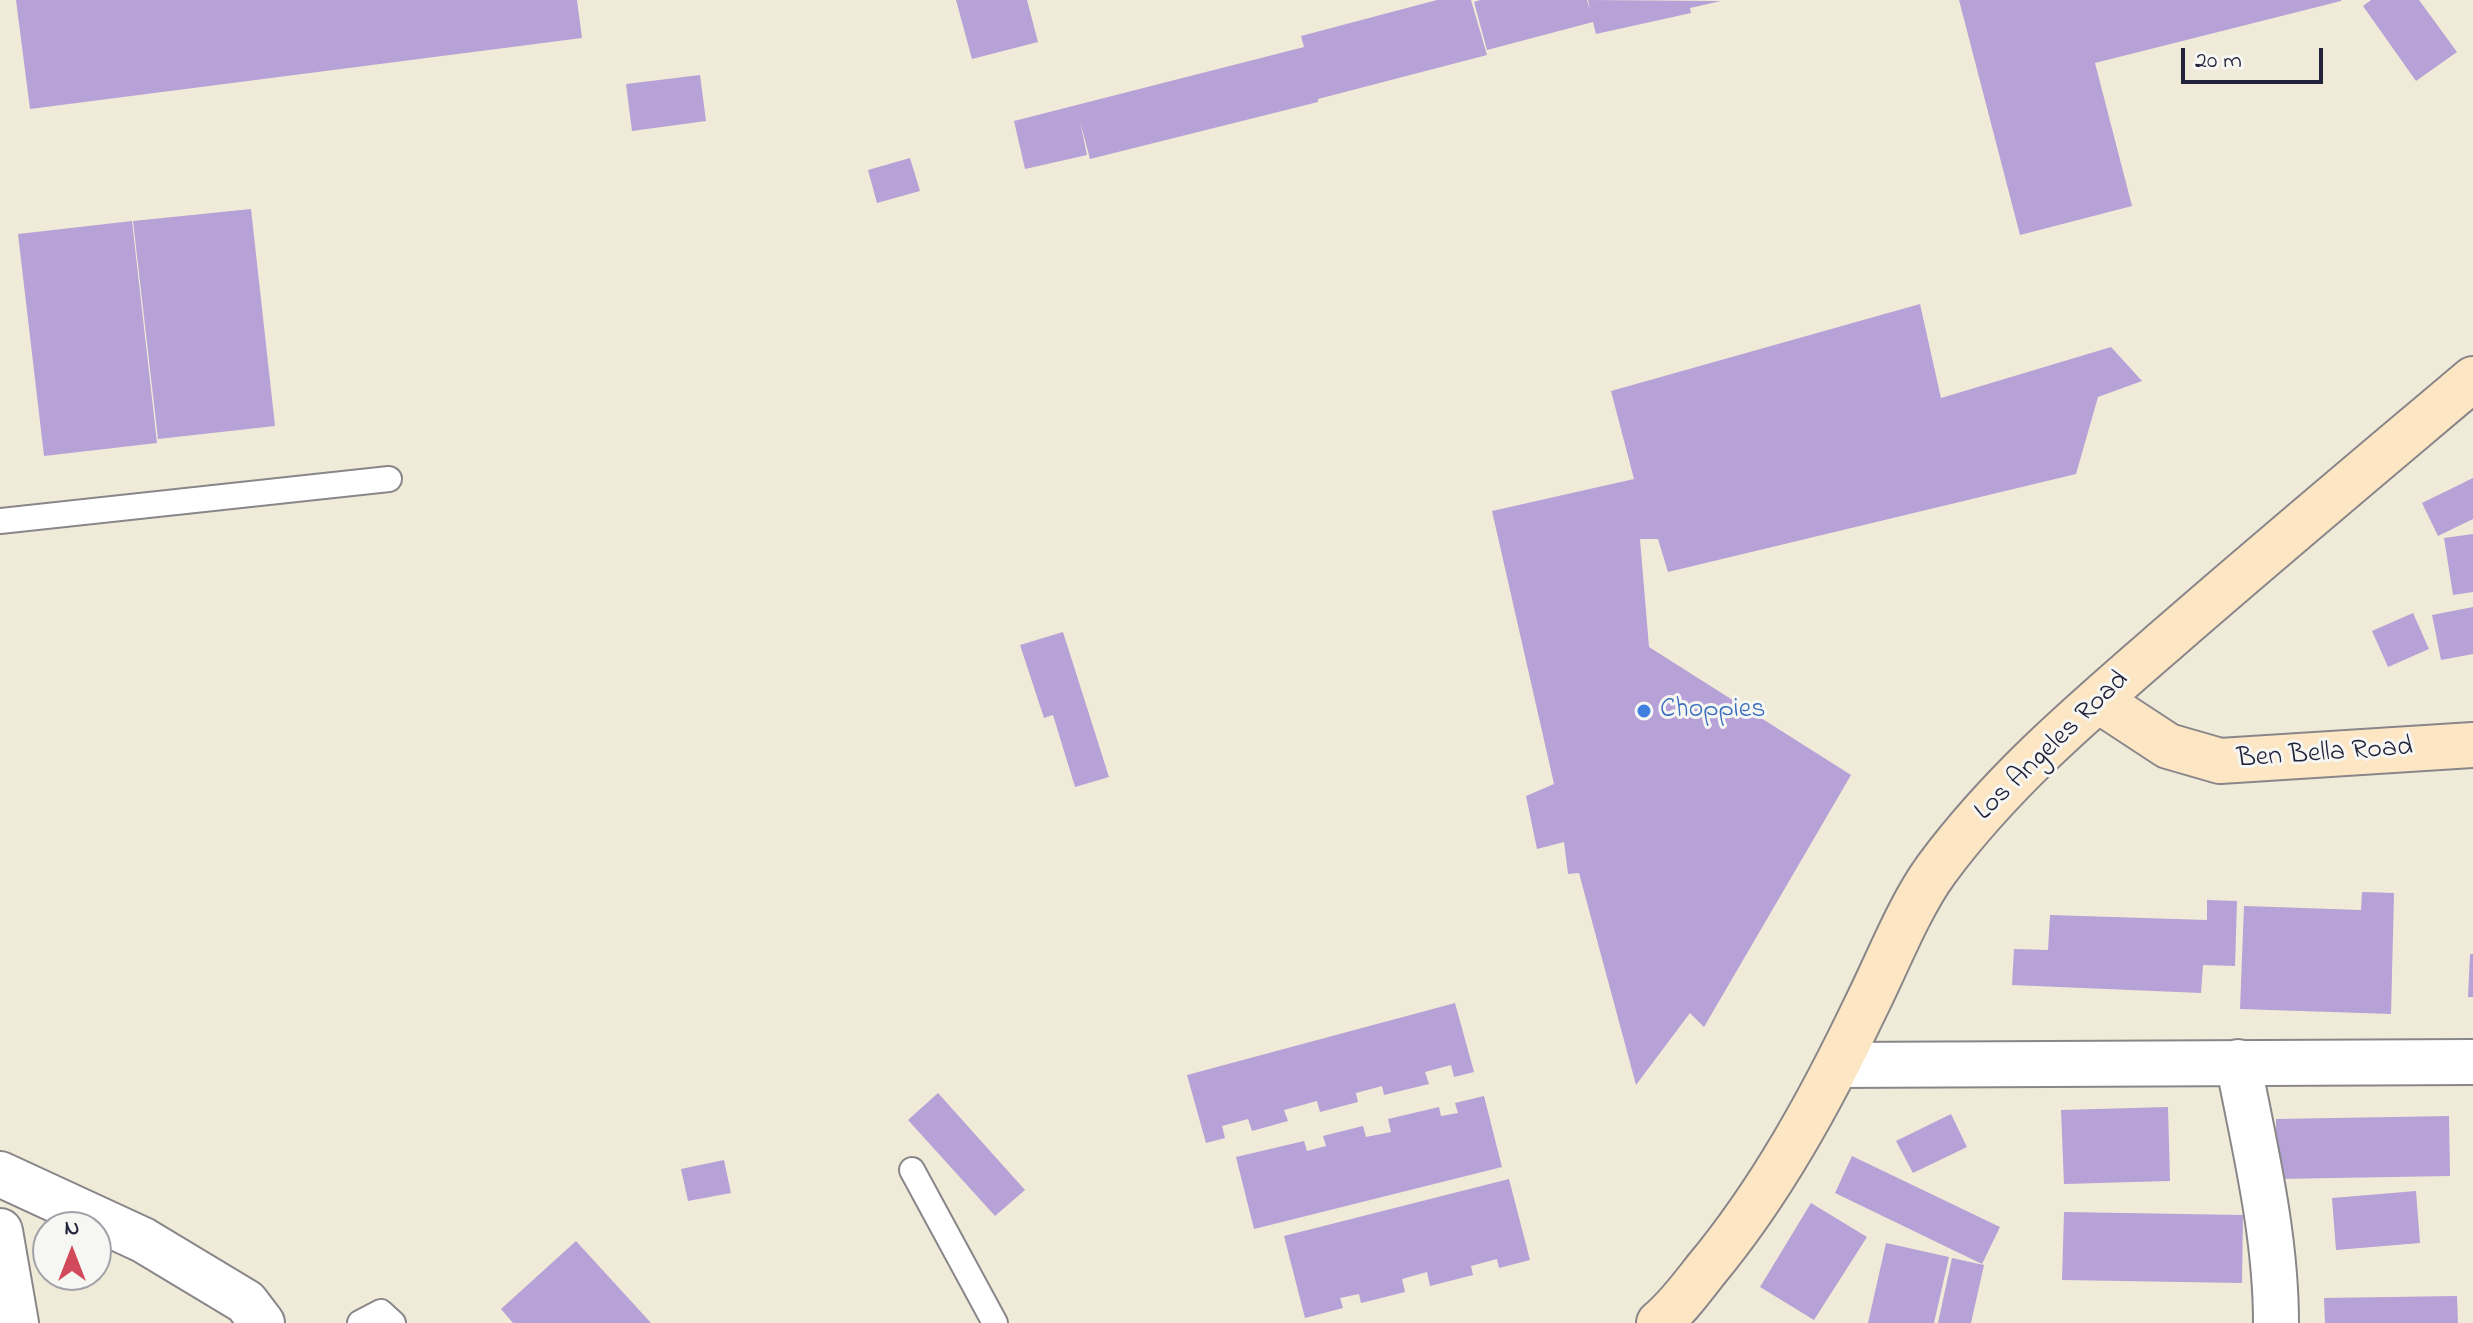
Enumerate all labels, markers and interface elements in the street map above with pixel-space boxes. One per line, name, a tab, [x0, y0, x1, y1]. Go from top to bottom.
scale bar	[2185, 32, 2327, 82]
text: 20 m	[2195, 44, 2242, 79]
street label: Los Angeles Road	[1969, 665, 2137, 829]
place label: Choppies	[1660, 694, 1766, 728]
marker: Choppies	[1635, 702, 1653, 720]
street label: Ben Bella Road	[2236, 732, 2414, 778]
north arrow	[32, 1211, 112, 1291]
text: N	[65, 1213, 79, 1245]

